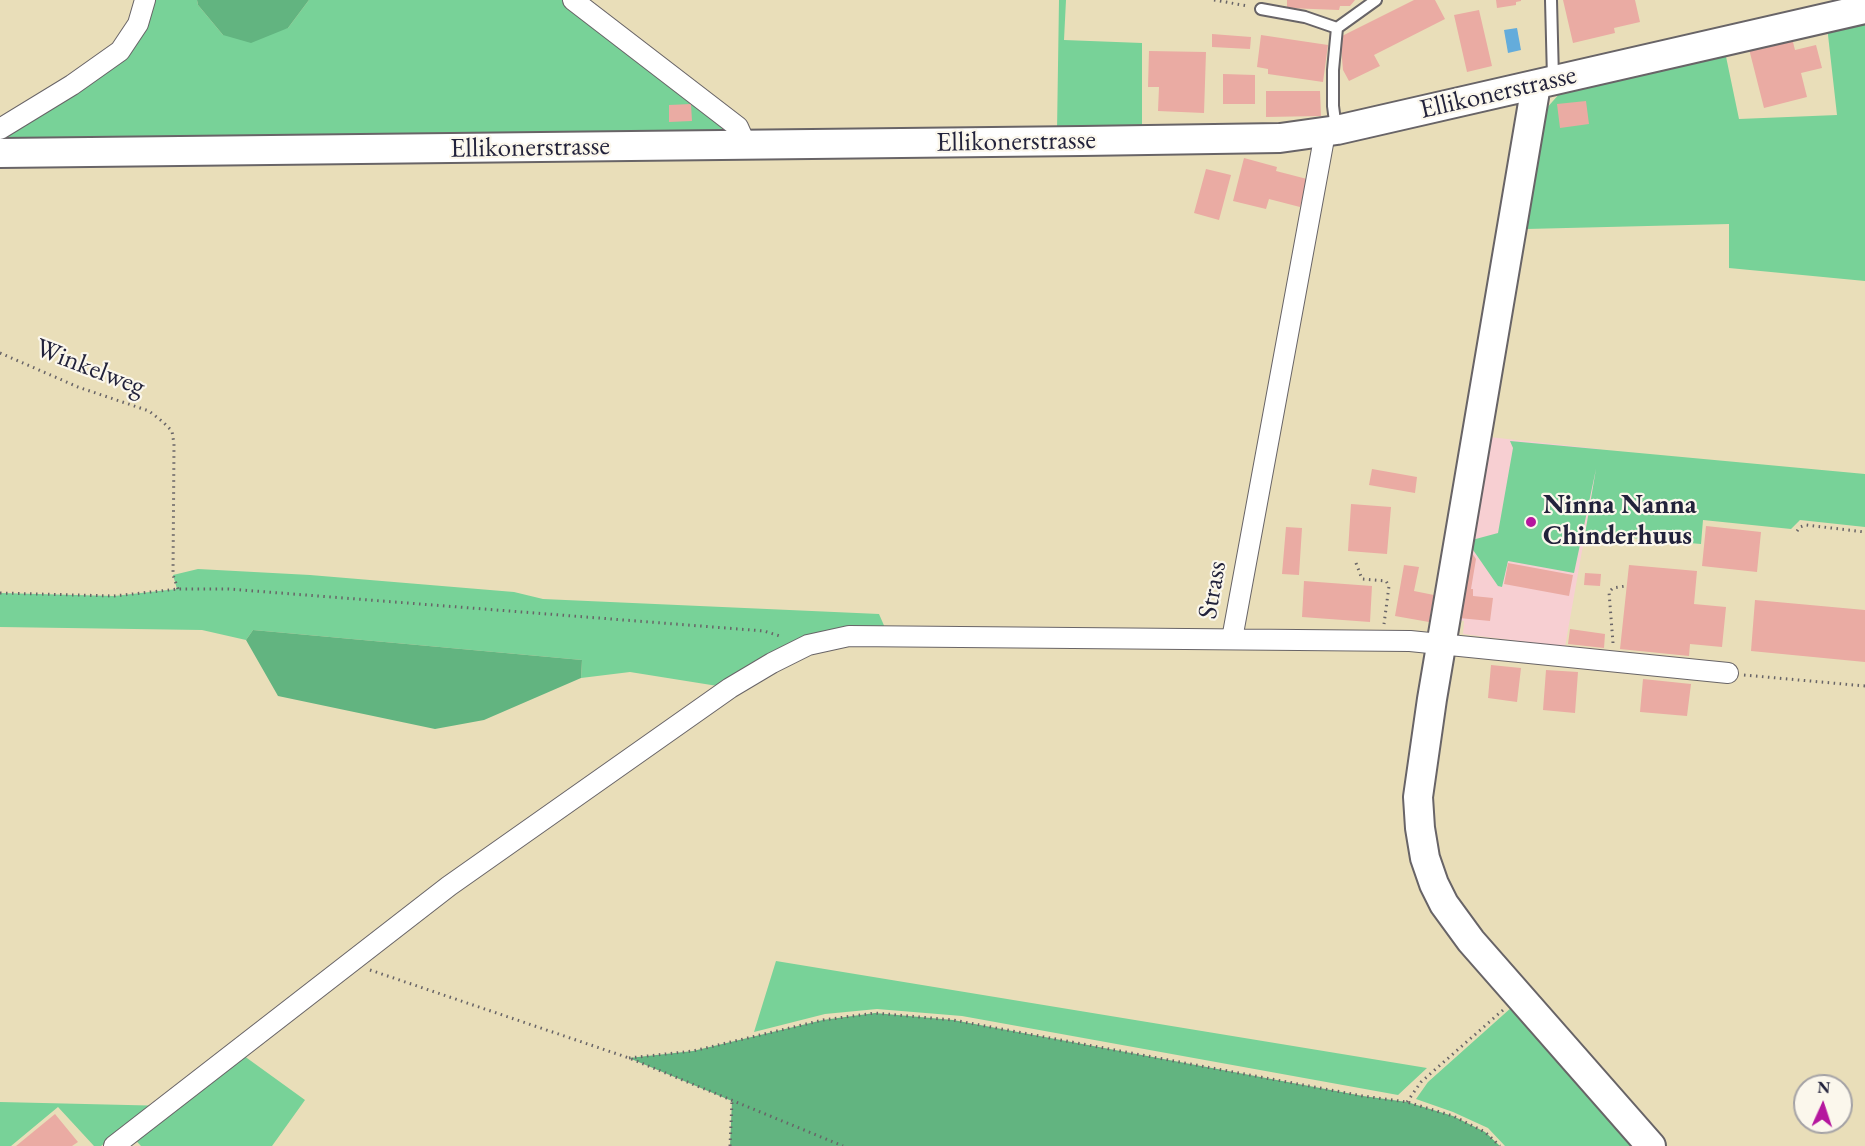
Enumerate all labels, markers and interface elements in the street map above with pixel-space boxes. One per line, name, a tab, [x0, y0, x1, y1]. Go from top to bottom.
street label: Ellikonerstrasse	[1417, 59, 1579, 127]
street label: Ellikonerstrasse	[936, 124, 1096, 160]
street label: Ellikonerstrasse	[450, 130, 610, 166]
street label: Winkelweg	[31, 332, 149, 404]
place label: Ninna Nanna Chinderhuus	[1543, 490, 1697, 553]
marker: Ninna Nanna Chinderhuus	[1524, 515, 1538, 529]
street label: Strass	[1192, 558, 1234, 622]
north arrow	[1793, 1074, 1853, 1134]
text: N	[1817, 1077, 1831, 1098]

